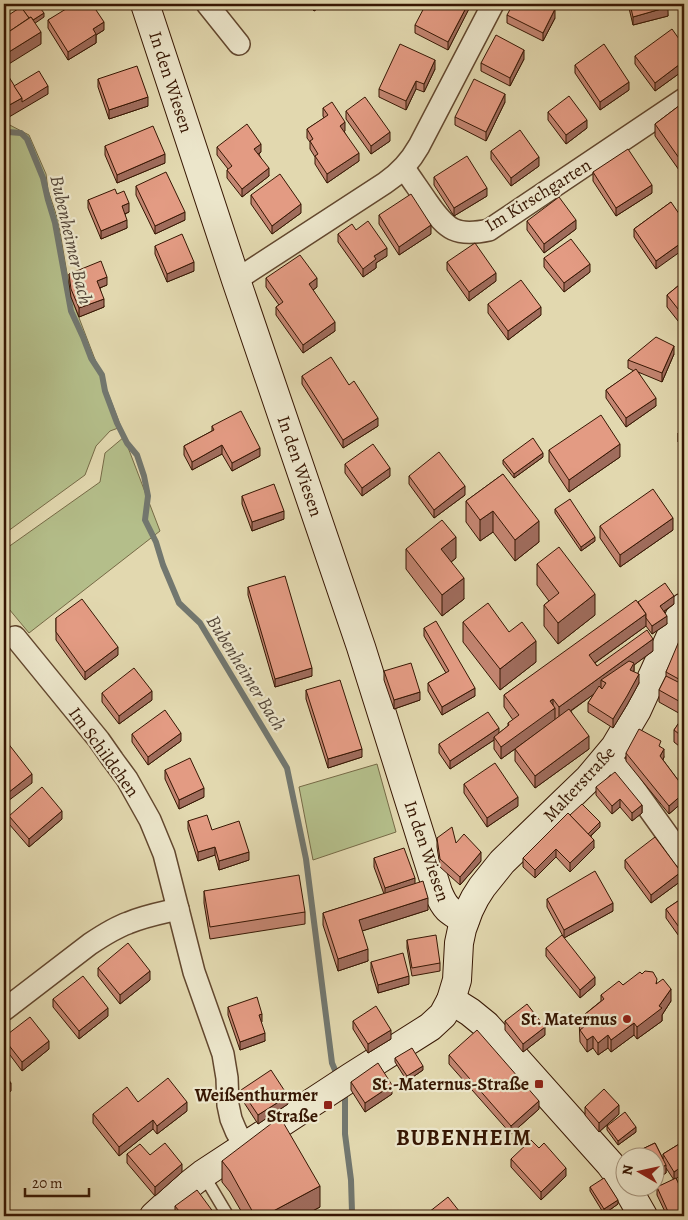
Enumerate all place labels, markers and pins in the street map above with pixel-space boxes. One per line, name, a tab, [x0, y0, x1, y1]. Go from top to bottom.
place label: St. Maternus	[521, 1007, 617, 1031]
marker: St. Maternus	[621, 1013, 633, 1025]
place label: St.-Maternus-Straße	[372, 1072, 529, 1096]
marker: St.-Maternus-Straße	[533, 1078, 545, 1090]
place label: Weißenthurmer Straße	[194, 1083, 319, 1128]
marker: Weißenthurmer Straße	[322, 1099, 334, 1111]

